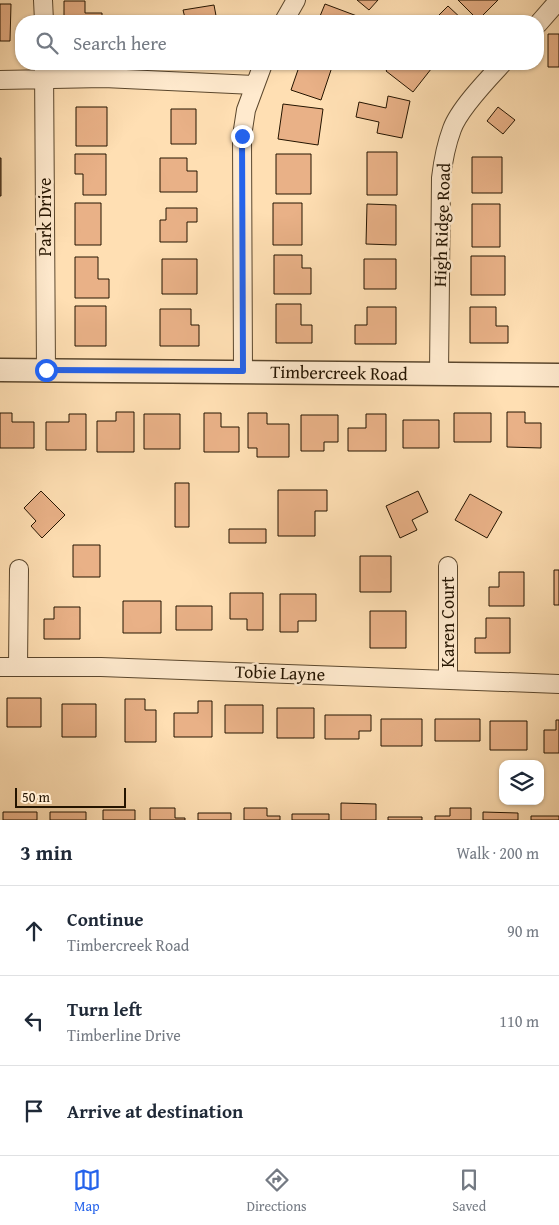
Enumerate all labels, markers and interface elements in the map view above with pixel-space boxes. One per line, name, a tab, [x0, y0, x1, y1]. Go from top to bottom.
search box	[15, 15, 544, 70]
icon: search	[33, 29, 61, 57]
text: Search here	[73, 29, 167, 57]
route end	[231, 125, 254, 148]
street label: High Ridge Road	[426, 162, 457, 287]
street label: Park Drive	[31, 177, 58, 257]
street label: Timbercreek Road	[270, 358, 408, 387]
route start	[35, 359, 58, 382]
street label: Karen Court	[434, 576, 461, 668]
street label: Tobie Layne	[234, 657, 326, 688]
map controls	[499, 760, 544, 805]
button: layers	[499, 760, 544, 805]
scale bar	[15, 785, 126, 808]
text: 50 m	[22, 787, 50, 807]
text: 3 min	[20, 837, 72, 868]
text: Walk · 200 m	[456, 841, 539, 865]
text: Continue	[67, 905, 144, 933]
icon: ahead	[20, 917, 48, 945]
text: 90 m	[507, 919, 539, 943]
text: Timbercreek Road	[67, 933, 189, 957]
text: Turn left	[67, 995, 142, 1023]
icon: left	[20, 1007, 48, 1035]
text: 110 m	[499, 1009, 539, 1033]
text: Timberline Drive	[67, 1023, 181, 1047]
icon: arrive	[20, 1097, 48, 1125]
text: Arrive at destination	[67, 1097, 243, 1125]
tab: Map	[73, 1166, 101, 1216]
tab: Directions	[246, 1166, 307, 1216]
tab: Saved	[452, 1166, 486, 1216]

